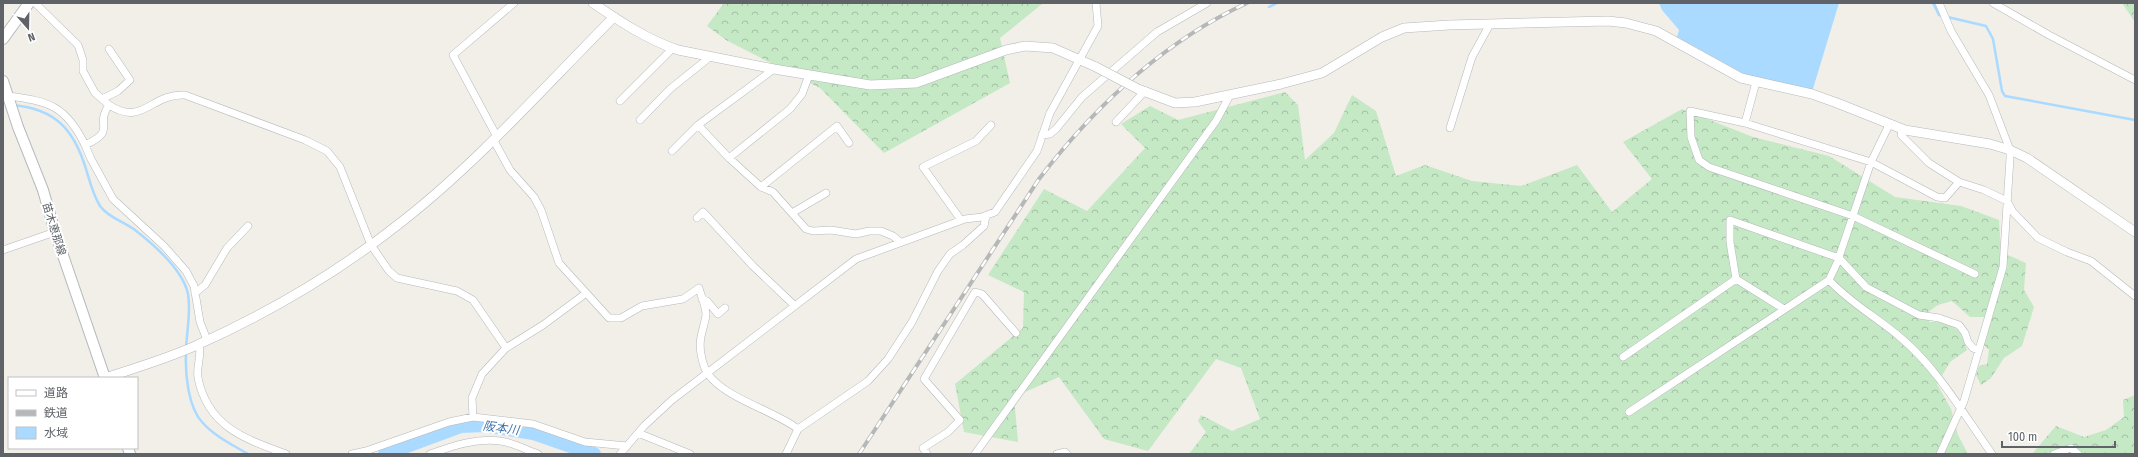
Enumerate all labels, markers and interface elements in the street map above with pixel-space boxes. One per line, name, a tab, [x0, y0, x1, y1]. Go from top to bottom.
north arrow	[8, 8, 48, 48]
text: N	[26, 30, 37, 44]
street label: 苗木恵那線	[40, 201, 68, 257]
legend	[8, 377, 138, 449]
text: 道路	[44, 386, 68, 400]
text: 鉄道	[44, 406, 68, 420]
water label: 阪本川	[482, 419, 522, 438]
scale bar	[2002, 423, 2115, 449]
text: 水域	[44, 426, 68, 440]
text: 100 m	[2008, 430, 2037, 444]

